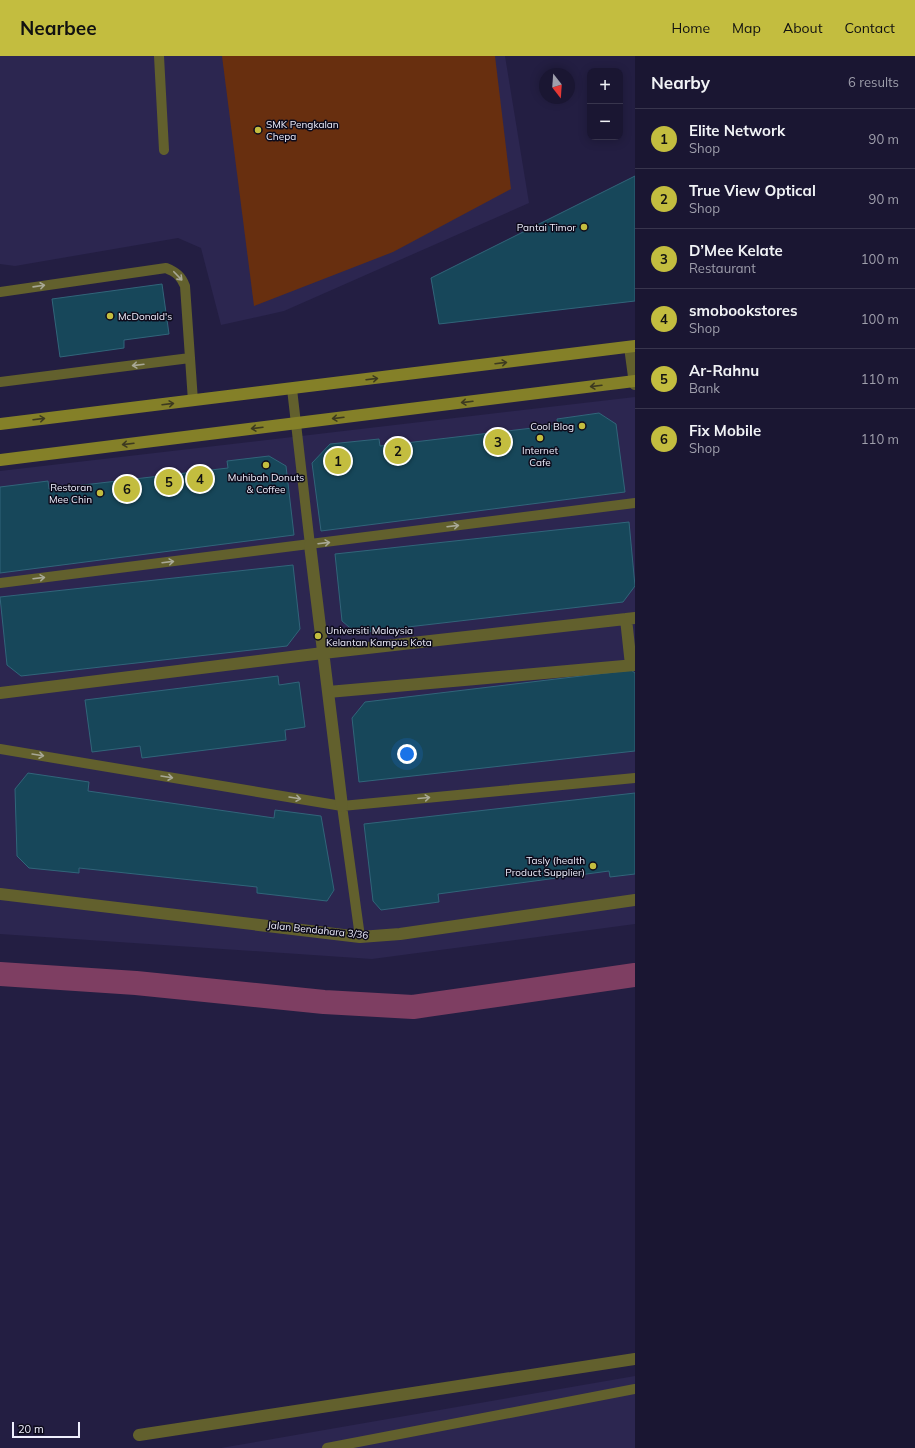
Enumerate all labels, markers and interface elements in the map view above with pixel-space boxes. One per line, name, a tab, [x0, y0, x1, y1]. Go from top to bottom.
text: Nearbee	[20, 16, 97, 40]
text: Home	[671, 19, 710, 37]
text: Map	[732, 19, 761, 37]
text: About	[783, 19, 823, 37]
text: Contact	[845, 19, 895, 37]
north arrow	[539, 68, 575, 104]
map controls	[587, 68, 623, 140]
button: +	[587, 68, 623, 104]
text: Nearby	[651, 72, 710, 93]
text: 6 results	[848, 74, 899, 90]
button: −	[587, 104, 623, 140]
place label: SMK Pengkalan Chepa	[266, 118, 339, 143]
text: Elite Network	[689, 121, 785, 140]
marker: SMK Pengkalan Chepa	[253, 125, 263, 135]
text: 1	[660, 131, 668, 147]
text: 90 m	[869, 131, 899, 147]
text: Shop	[689, 140, 720, 156]
text: True View Optical	[689, 181, 816, 200]
text: 2	[660, 191, 668, 207]
text: 90 m	[869, 191, 899, 207]
text: Shop	[689, 200, 720, 216]
place label: Pantai Timor	[517, 221, 576, 234]
marker: Pantai Timor	[579, 222, 589, 232]
text: D’Mee Kelate	[689, 241, 783, 260]
text: 3	[660, 251, 668, 267]
text: 100 m	[861, 251, 899, 267]
text: Restaurant	[689, 260, 756, 276]
one-way arrow	[174, 271, 183, 281]
one-way arrow	[32, 282, 45, 290]
text: smobookstores	[689, 301, 798, 320]
place label: McDonald's	[118, 310, 172, 323]
marker: McDonald's	[105, 311, 115, 321]
text: 4	[660, 311, 668, 327]
text: 100 m	[861, 311, 899, 327]
text: Shop	[689, 320, 720, 336]
one-way arrow	[494, 359, 507, 367]
one-way arrow	[132, 361, 145, 369]
text: Ar-Rahnu	[689, 361, 759, 380]
text: 5	[660, 371, 668, 387]
text: 110 m	[861, 371, 899, 387]
one-way arrow	[365, 375, 378, 383]
text: Bank	[689, 380, 720, 396]
one-way arrow	[590, 382, 603, 389]
one-way arrow	[461, 398, 474, 406]
one-way arrow	[161, 400, 174, 408]
one-way arrow	[332, 414, 345, 422]
one-way arrow	[32, 415, 45, 423]
place label: Cool Blog	[530, 420, 574, 433]
marker: Cool Blog	[577, 421, 587, 431]
text: Fix Mobile	[689, 421, 761, 440]
one-way arrow	[251, 424, 264, 432]
pin: 3	[485, 427, 511, 457]
text: 6	[660, 431, 668, 447]
text: 110 m	[861, 431, 899, 447]
marker: Internet Cafe	[535, 433, 545, 443]
pin: 2	[385, 436, 411, 466]
one-way arrow	[122, 440, 135, 448]
text: Shop	[689, 440, 720, 456]
place label: Internet Cafe	[522, 444, 558, 469]
pin: 1	[325, 446, 351, 476]
marker: Muhibah Donuts & Coffee	[261, 460, 271, 470]
pin: 4	[187, 464, 213, 494]
pin: 5	[156, 467, 182, 497]
place label: Muhibah Donuts & Coffee	[228, 471, 304, 496]
pin: 6	[114, 474, 140, 504]
place label: Restoran Mee Chin	[49, 481, 92, 506]
marker: Restoran Mee Chin	[95, 488, 105, 498]
one-way arrow	[446, 522, 459, 530]
one-way arrow	[318, 539, 331, 547]
one-way arrow	[161, 559, 174, 566]
one-way arrow	[32, 575, 45, 582]
place label: Universiti Malaysia Kelantan Kampus Kota	[326, 624, 432, 649]
marker: Universiti Malaysia Kelantan Kampus Kota	[313, 631, 323, 641]
your location	[397, 744, 417, 764]
one-way arrow	[32, 752, 45, 760]
one-way arrow	[160, 773, 173, 781]
one-way arrow	[288, 794, 301, 802]
one-way arrow	[417, 795, 430, 802]
place label: Tasly (health Product Supplier)	[505, 854, 585, 879]
marker: Tasly (health Product Supplier)	[588, 861, 598, 871]
street label: Jalan Bendahara 3/36	[267, 918, 369, 942]
scale bar	[12, 1420, 80, 1439]
text: 20 m	[18, 1422, 44, 1436]

